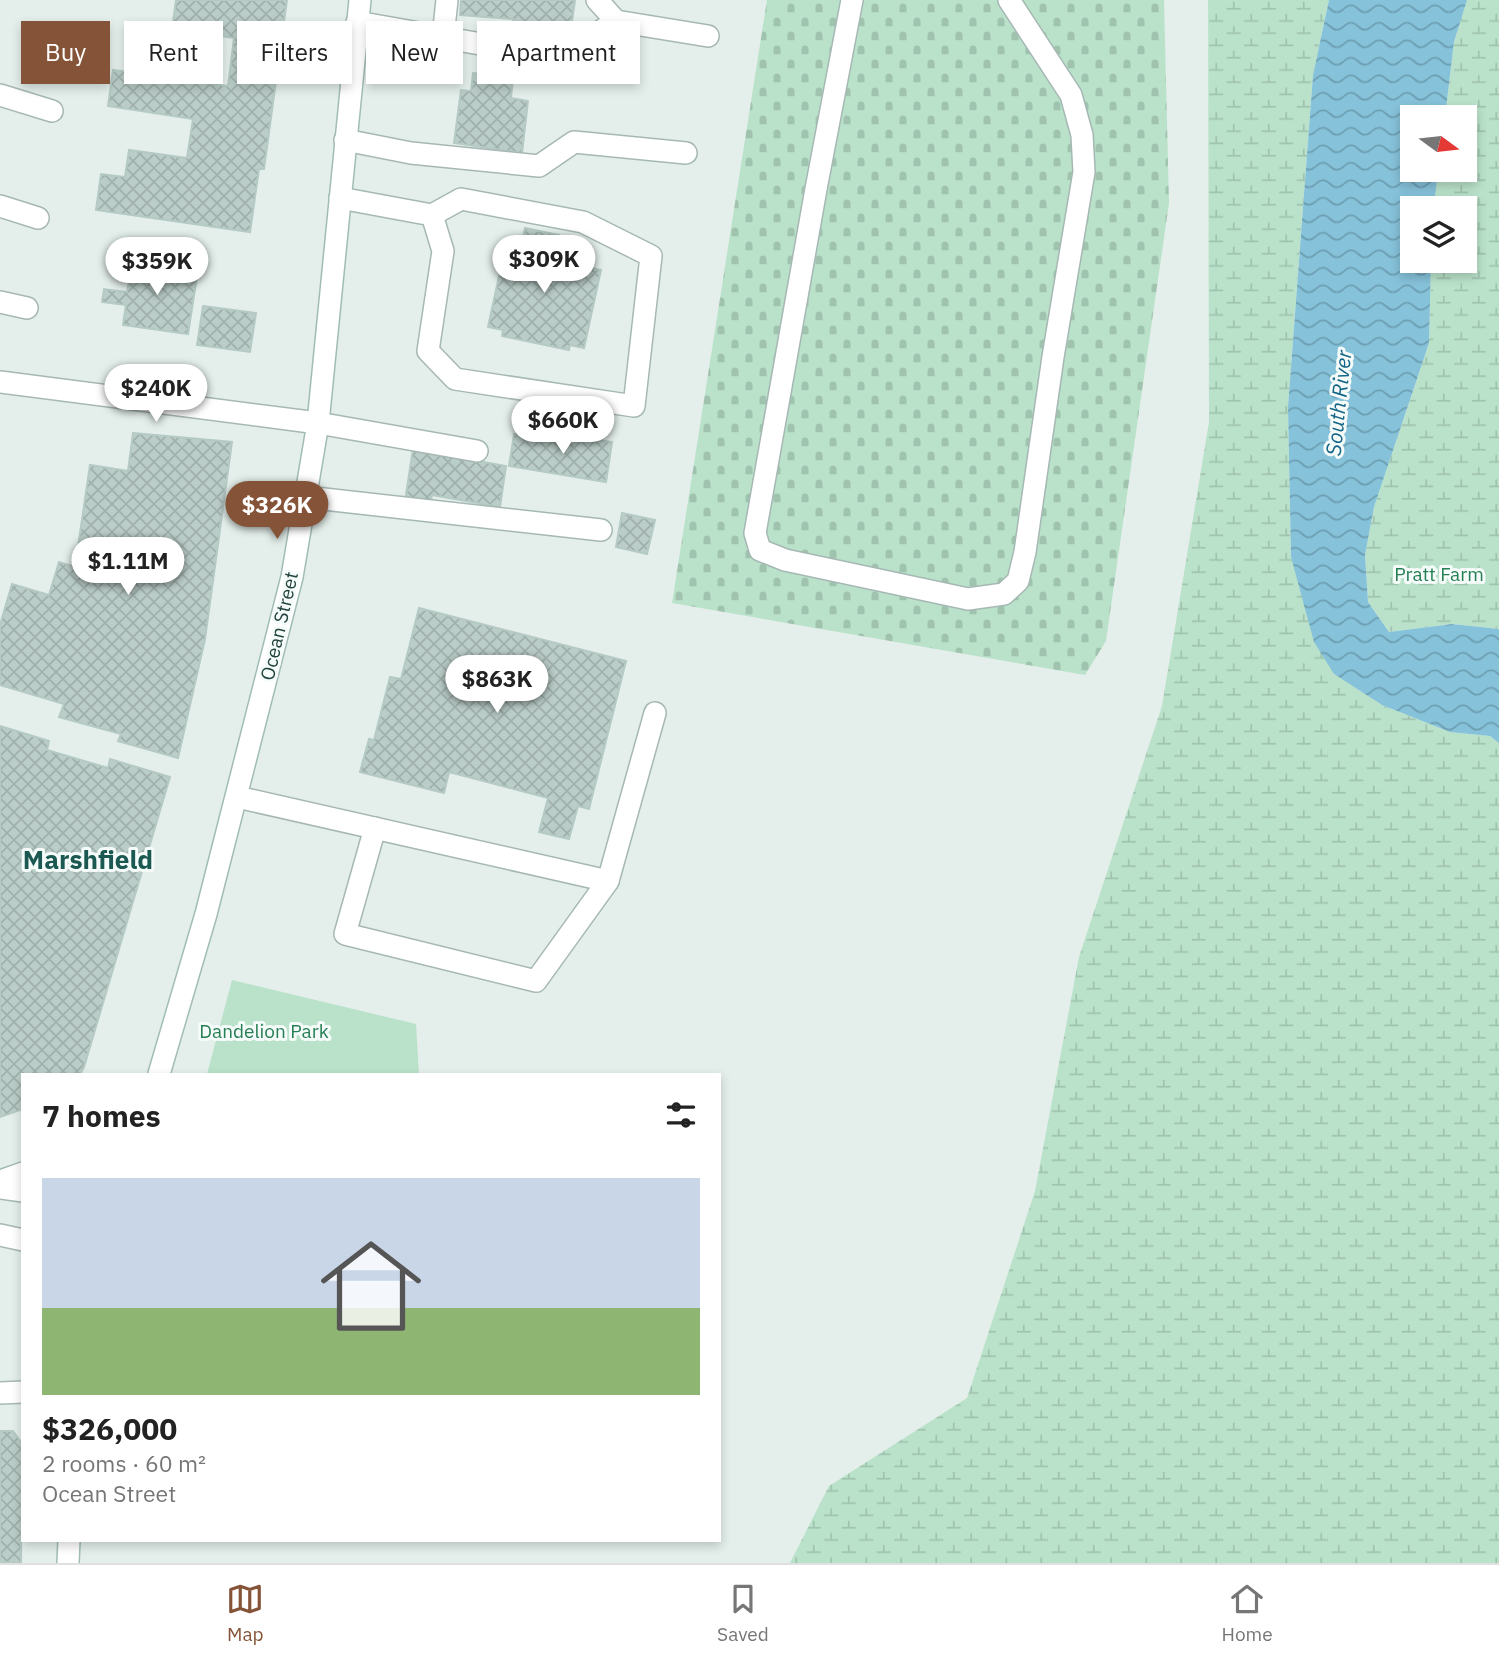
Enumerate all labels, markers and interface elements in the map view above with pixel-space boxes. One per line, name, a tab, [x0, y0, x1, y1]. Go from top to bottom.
chip: Buy	[21, 21, 110, 84]
chip: Rent	[124, 21, 223, 84]
chip: Filters	[237, 21, 352, 84]
chip: New	[366, 21, 463, 84]
chip: Apartment	[477, 21, 640, 84]
north arrow	[1400, 105, 1477, 182]
map controls	[1400, 105, 1477, 273]
button: layers	[1400, 196, 1477, 273]
pin: $309K	[495, 236, 593, 295]
pin: $359K	[108, 238, 206, 297]
text: $309K	[508, 243, 580, 273]
text: $359K	[121, 245, 193, 275]
water label: South River	[1319, 347, 1358, 457]
pin: $240K	[107, 364, 205, 424]
text: $240K	[120, 372, 192, 402]
pin: $660K	[514, 396, 612, 456]
text: $660K	[527, 404, 599, 434]
pin: $326K	[228, 482, 326, 541]
text: $326K	[241, 489, 313, 519]
pin: $1.11M	[71, 538, 185, 597]
text: $1.11M	[87, 545, 169, 575]
park label: Pratt Farm	[1394, 562, 1484, 586]
street label: Ocean Street	[255, 569, 303, 683]
pin: $863K	[448, 656, 546, 715]
text: $863K	[461, 663, 533, 693]
district label: Marshfield	[23, 842, 153, 876]
park label: Dandelion Park	[199, 1019, 329, 1043]
text: 7 homes	[42, 1096, 161, 1135]
icon: filters	[662, 1096, 700, 1134]
icon: home	[308, 1223, 434, 1349]
text: $326,000	[42, 1409, 177, 1448]
text: 2 rooms · 60 m²	[42, 1448, 206, 1478]
text: Ocean Street	[42, 1478, 176, 1508]
tab: Map	[226, 1580, 264, 1646]
tab: Saved	[717, 1580, 769, 1646]
tab: Home	[1222, 1580, 1273, 1646]

